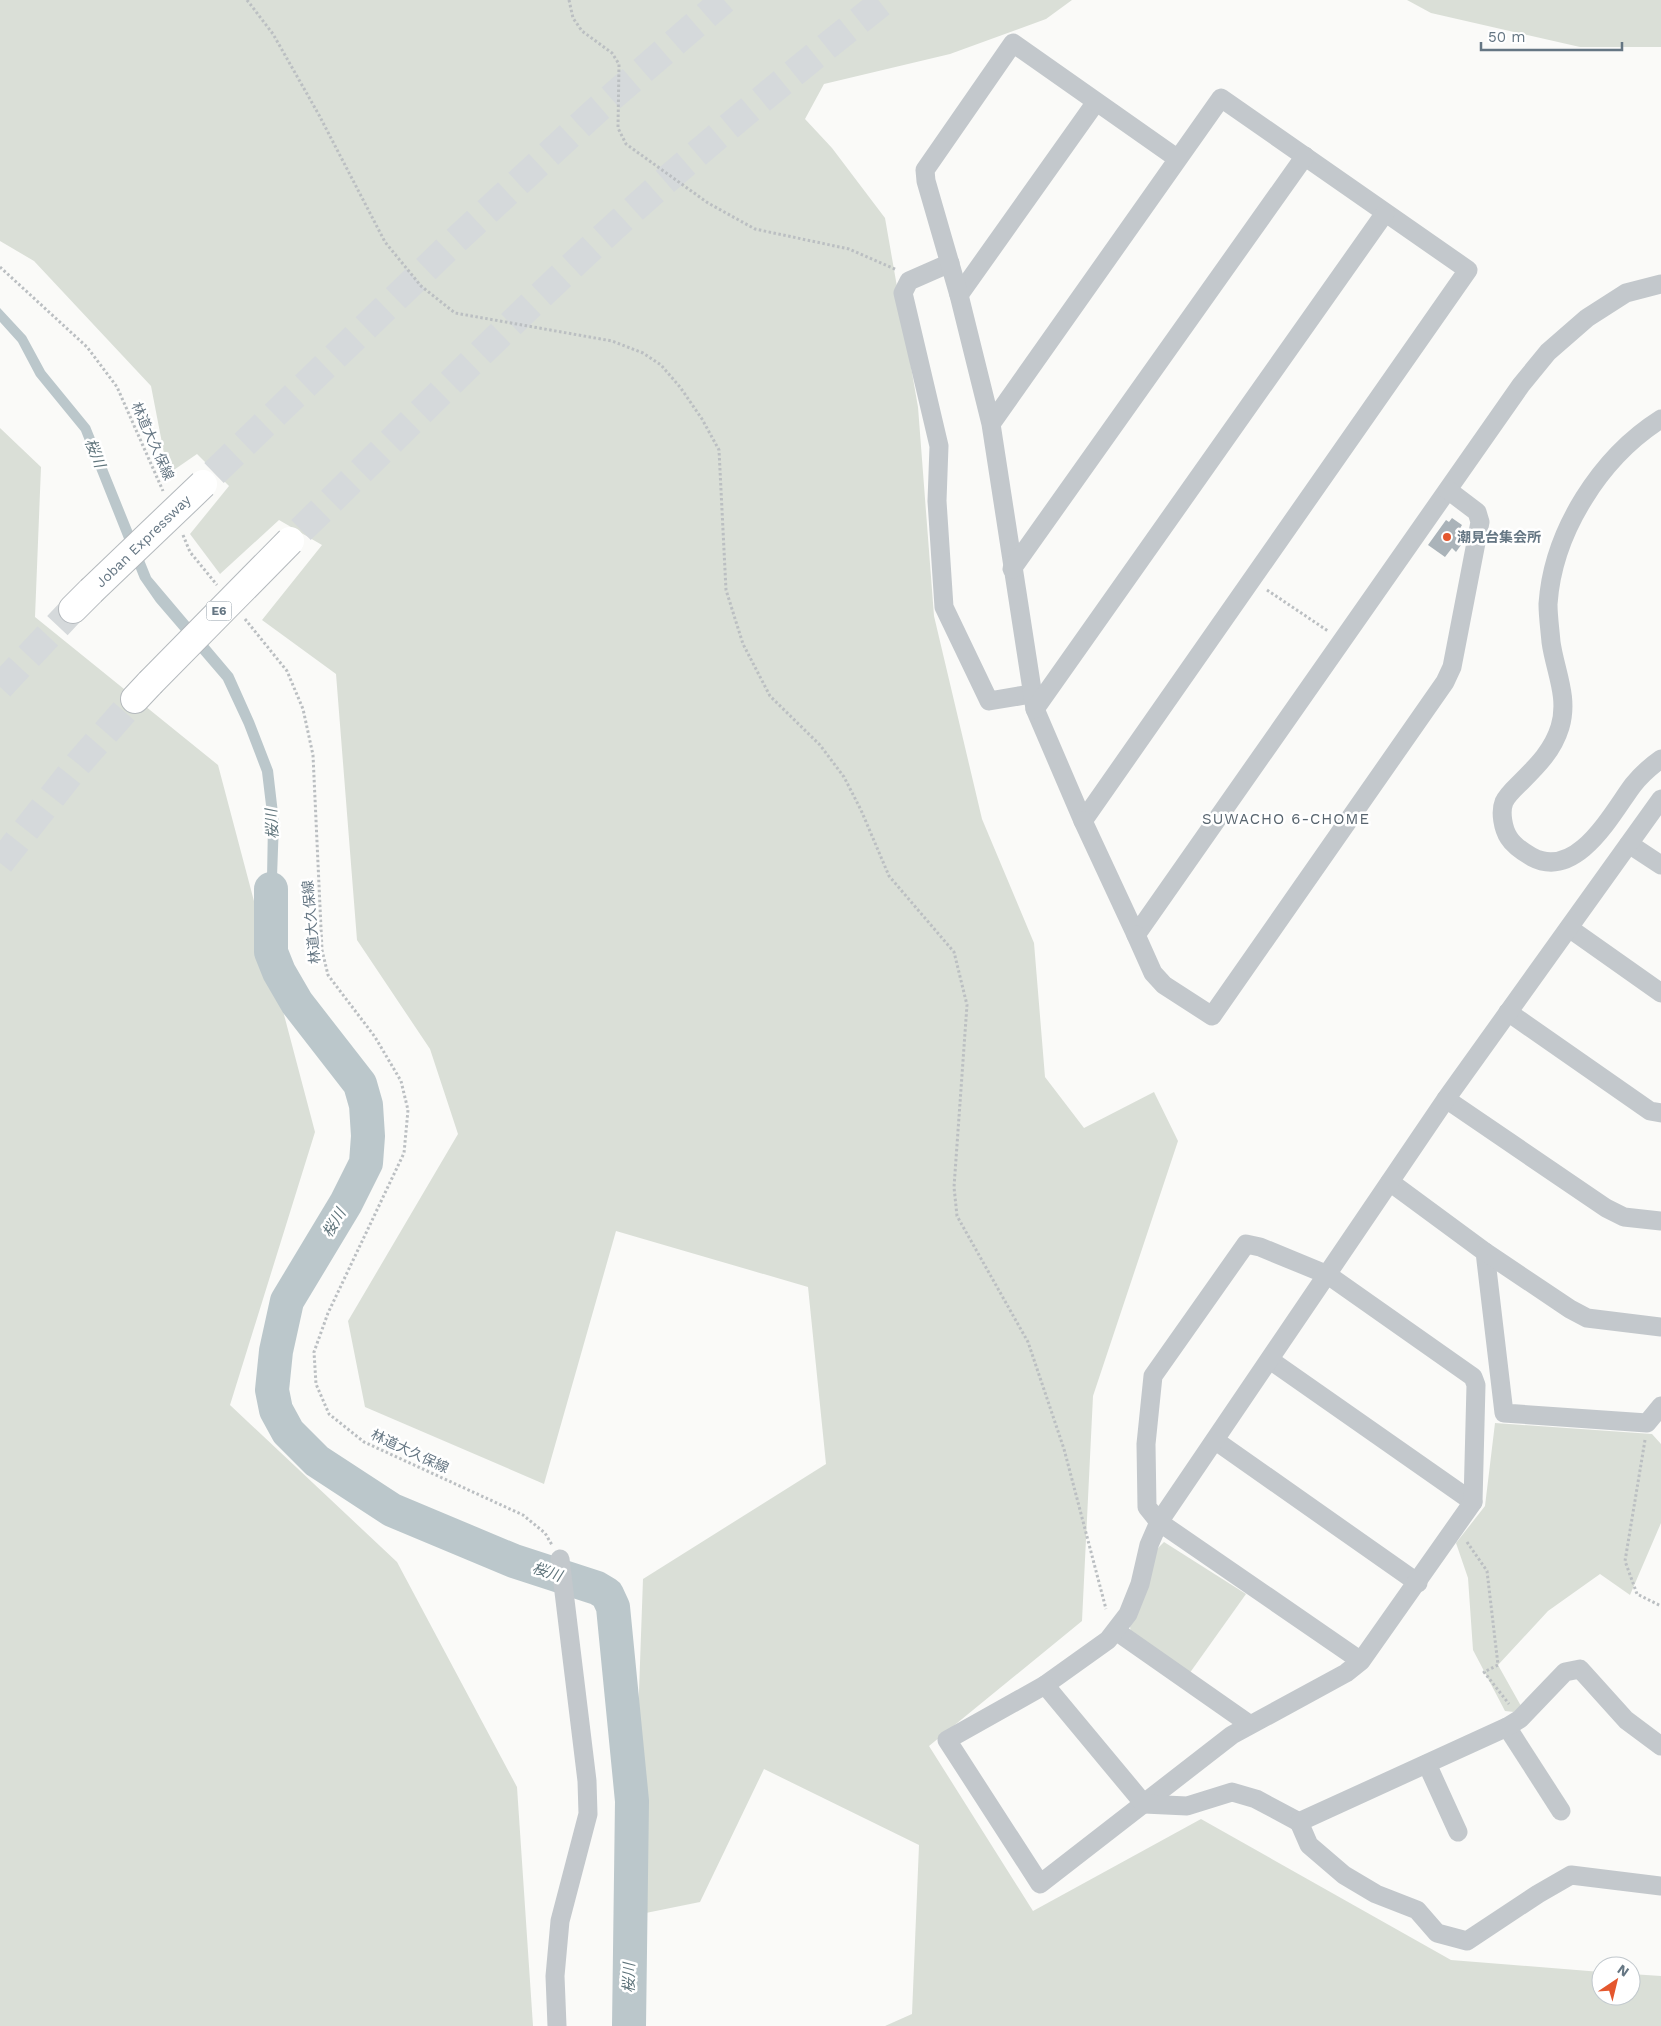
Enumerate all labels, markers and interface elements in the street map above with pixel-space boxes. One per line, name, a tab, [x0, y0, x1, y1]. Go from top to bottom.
scale bar	[1481, 20, 1622, 52]
text: 50 m	[1488, 28, 1525, 46]
street label: 林道大久保線	[129, 399, 177, 483]
water label: 桜川	[81, 436, 110, 472]
street label: Joban Expressway	[92, 491, 194, 590]
place label: 潮見台集会所	[1457, 529, 1541, 545]
marker: 潮見台集会所	[1441, 531, 1453, 543]
road number: E6	[206, 602, 232, 620]
water label: 桜川	[262, 807, 282, 839]
district label: SUWACHO 6-CHOME	[1202, 810, 1370, 828]
street label: 林道大久保線	[299, 879, 323, 965]
water label: 桜川	[319, 1204, 350, 1240]
street label: 林道大久保線	[369, 1426, 451, 1476]
water label: 桜川	[530, 1559, 566, 1586]
north arrow	[1591, 1956, 1641, 2006]
water label: 桜川	[620, 1961, 638, 1993]
text: N	[1615, 1961, 1632, 1980]

